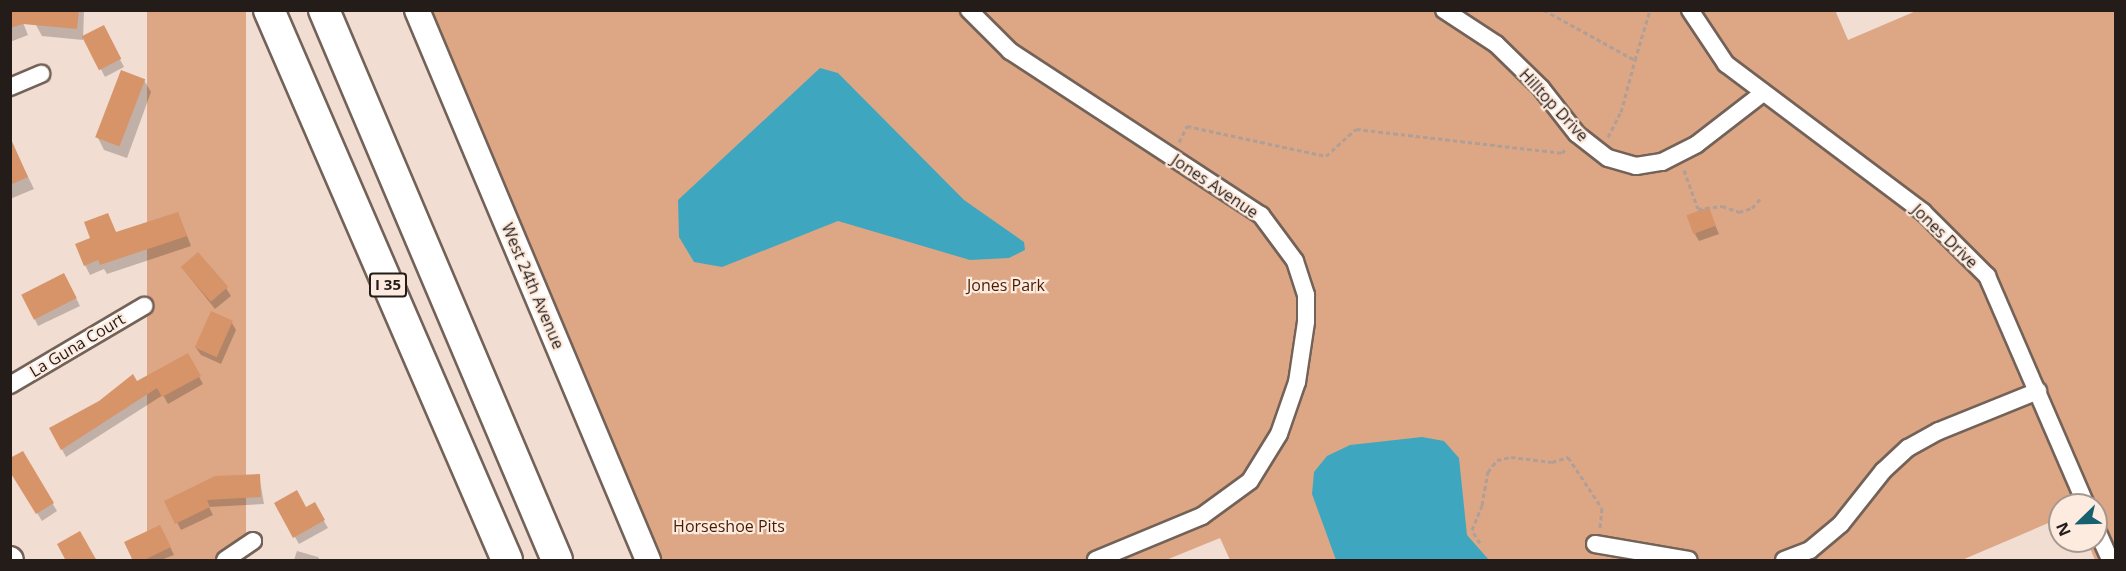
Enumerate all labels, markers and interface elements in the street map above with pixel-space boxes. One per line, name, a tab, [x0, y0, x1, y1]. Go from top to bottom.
street label: Hilltop Drive	[1515, 65, 1593, 145]
street label: Jones Avenue	[1168, 150, 1262, 222]
street label: Jones Drive	[1908, 200, 1982, 272]
street label: West 24th Avenue	[498, 220, 568, 352]
road number: I 35	[368, 273, 408, 297]
park label: Jones Park	[967, 275, 1045, 295]
street label: La Guna Court	[26, 309, 128, 381]
north arrow	[2048, 493, 2108, 553]
park label: Horseshoe Pits	[673, 516, 785, 536]
text: N	[2051, 519, 2076, 540]

